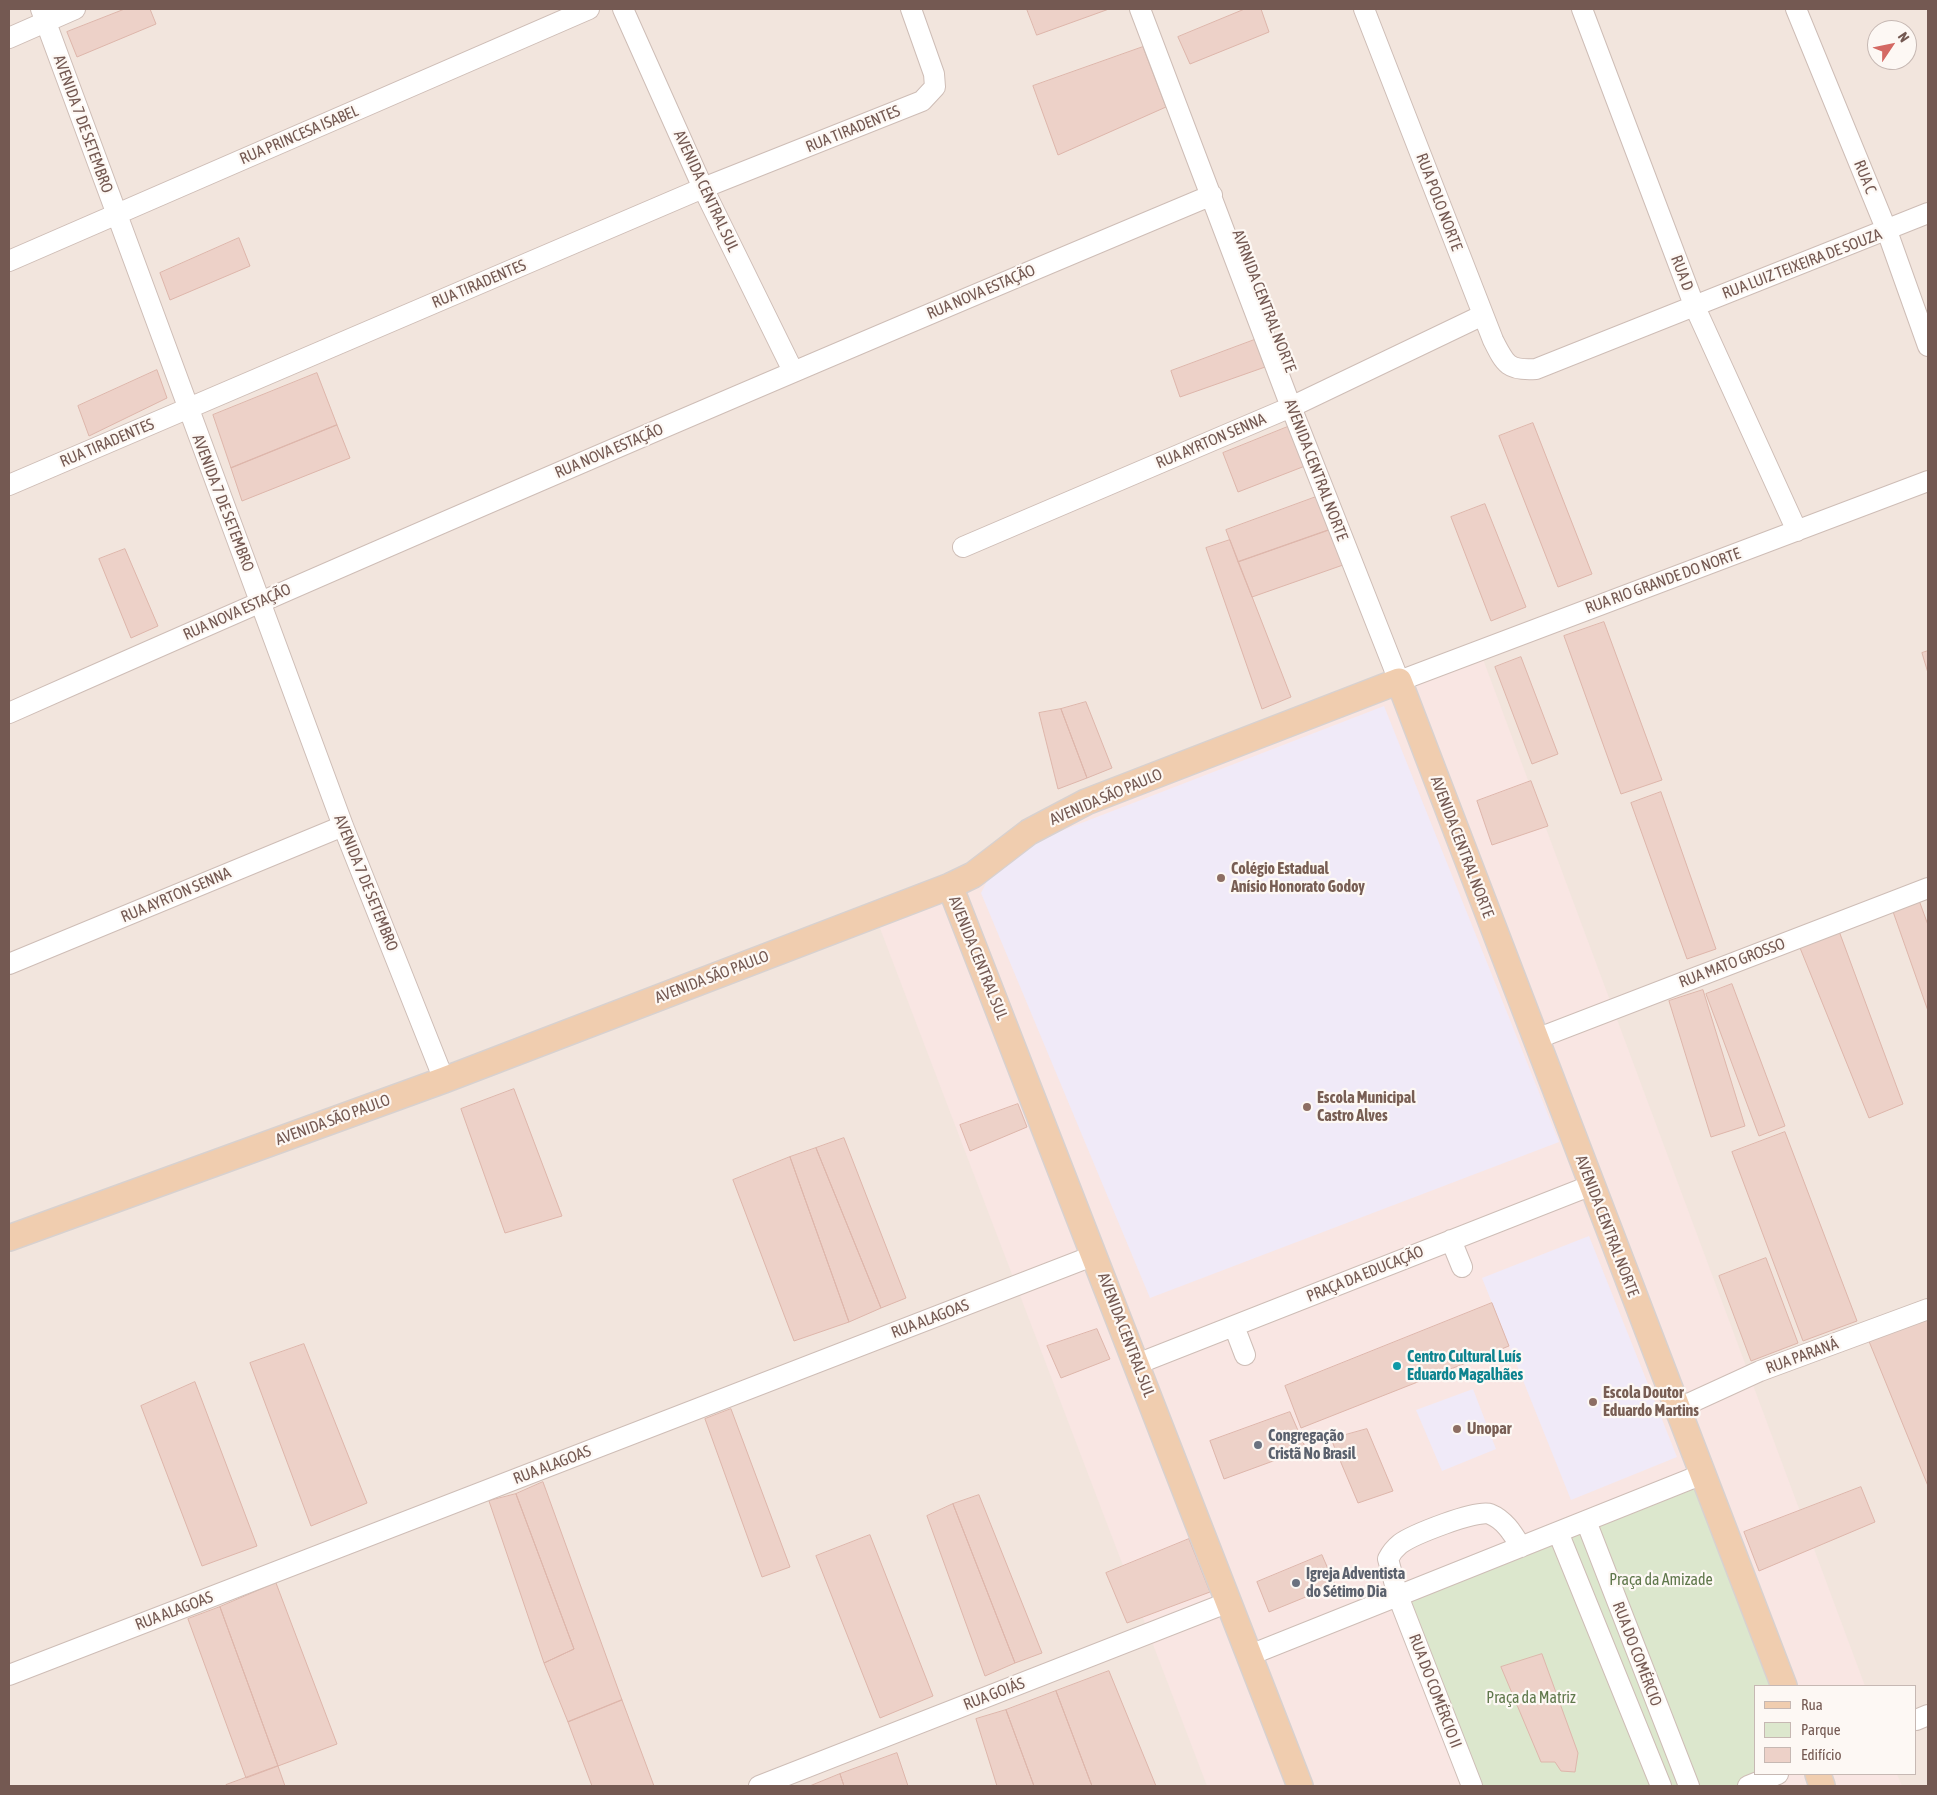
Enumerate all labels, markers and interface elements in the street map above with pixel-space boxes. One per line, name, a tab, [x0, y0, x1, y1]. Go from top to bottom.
north arrow	[1867, 20, 1917, 70]
text: N	[1895, 29, 1913, 45]
street label: AVENIDA 7 DE SETEMBRO	[49, 52, 117, 196]
street label: RUA PRINCESA ISABEL	[237, 101, 361, 169]
street label: RUA TIRADENTES	[803, 101, 903, 157]
street label: AVENIDA CENTRAL SUL	[669, 127, 743, 255]
street label: RUA POLO NORTE	[1412, 151, 1466, 253]
street label: RUA C	[1850, 157, 1880, 197]
street label: RUA LUIZ TEIXEIRA DE SOUZA	[1720, 225, 1884, 303]
street label: AVRNIDA CENTRAL NORTE	[1228, 227, 1300, 375]
street label: RUA D	[1667, 253, 1697, 293]
street label: RUA TIRADENTES	[429, 256, 529, 312]
street label: RUA NOVA ESTAÇÃO	[924, 261, 1038, 323]
street label: AVENIDA CENTRAL NORTE	[1280, 397, 1352, 543]
street label: RUA AYRTON SENNA	[1153, 409, 1269, 473]
street label: RUA TIRADENTES	[57, 415, 157, 471]
street label: RUA NOVA ESTAÇÃO	[552, 420, 666, 482]
street label: AVENIDA 7 DE SETEMBRO	[188, 432, 258, 574]
street label: RUA RIO GRANDE DO NORTE	[1583, 544, 1743, 618]
street label: RUA NOVA ESTAÇÃO	[180, 580, 294, 644]
street label: AVENIDA SÃO PAULO	[1047, 765, 1165, 829]
street label: AVENIDA CENTRAL NORTE	[1426, 774, 1498, 920]
street label: AVENIDA 7 DE SETEMBRO	[330, 812, 402, 954]
place label: Colégio Estadual Anísio Honorato Godoy	[1231, 859, 1365, 897]
street label: RUA AYRTON SENNA	[118, 863, 234, 927]
marker: Colégio Estadual Anísio Honorato Godoy	[1215, 872, 1227, 884]
street label: AVENIDA CENTRAL SUL	[944, 893, 1012, 1023]
street label: RUA MATO GROSSO	[1676, 934, 1788, 992]
street label: AVENIDA SÃO PAULO	[652, 946, 772, 1008]
place label: Escola Municipal Castro Alves	[1317, 1088, 1416, 1126]
street label: AVENIDA SÃO PAULO	[273, 1090, 393, 1150]
marker: Escola Municipal Castro Alves	[1301, 1101, 1313, 1113]
street label: AVENIDA CENTRAL NORTE	[1571, 1153, 1643, 1299]
street label: PRAÇA DA EDUCAÇÃO	[1304, 1242, 1426, 1306]
street label: AVENIDA CENTRAL SUL	[1093, 1270, 1159, 1400]
street label: RUA ALAGOAS	[888, 1295, 972, 1343]
street label: RUA PARANÁ	[1763, 1334, 1841, 1378]
place label: Centro Cultural Luís Eduardo Magalhães	[1407, 1347, 1523, 1385]
marker: Centro Cultural Luís Eduardo Magalhães	[1391, 1360, 1403, 1372]
place label: Escola Doutor Eduardo Martins	[1603, 1383, 1699, 1421]
marker: Escola Doutor Eduardo Martins	[1587, 1396, 1599, 1408]
place label: Unopar	[1467, 1419, 1511, 1439]
marker: Unopar	[1451, 1423, 1463, 1435]
place label: Congregação Cristã No Brasil	[1268, 1426, 1356, 1464]
marker: Congregação Cristã No Brasil	[1252, 1439, 1264, 1451]
street label: RUA ALAGOAS	[510, 1441, 594, 1489]
place label: Igreja Adventista do Sétimo Dia	[1306, 1564, 1405, 1602]
park label: Praça da Amizade	[1609, 1570, 1713, 1590]
marker: Igreja Adventista do Sétimo Dia	[1290, 1577, 1302, 1589]
street label: RUA ALAGOAS	[132, 1587, 216, 1635]
street label: RUA DO COMÉRCIO	[1608, 1599, 1666, 1709]
street label: RUA DO COMÉRCIO II	[1404, 1631, 1466, 1751]
street label: RUA GOIÁS	[961, 1674, 1027, 1714]
legend	[1754, 1685, 1917, 1775]
park label: Praça da Matriz	[1486, 1688, 1576, 1708]
text: Rua	[1801, 1696, 1823, 1713]
text: Parque	[1801, 1721, 1841, 1738]
text: Edifício	[1801, 1746, 1842, 1763]

